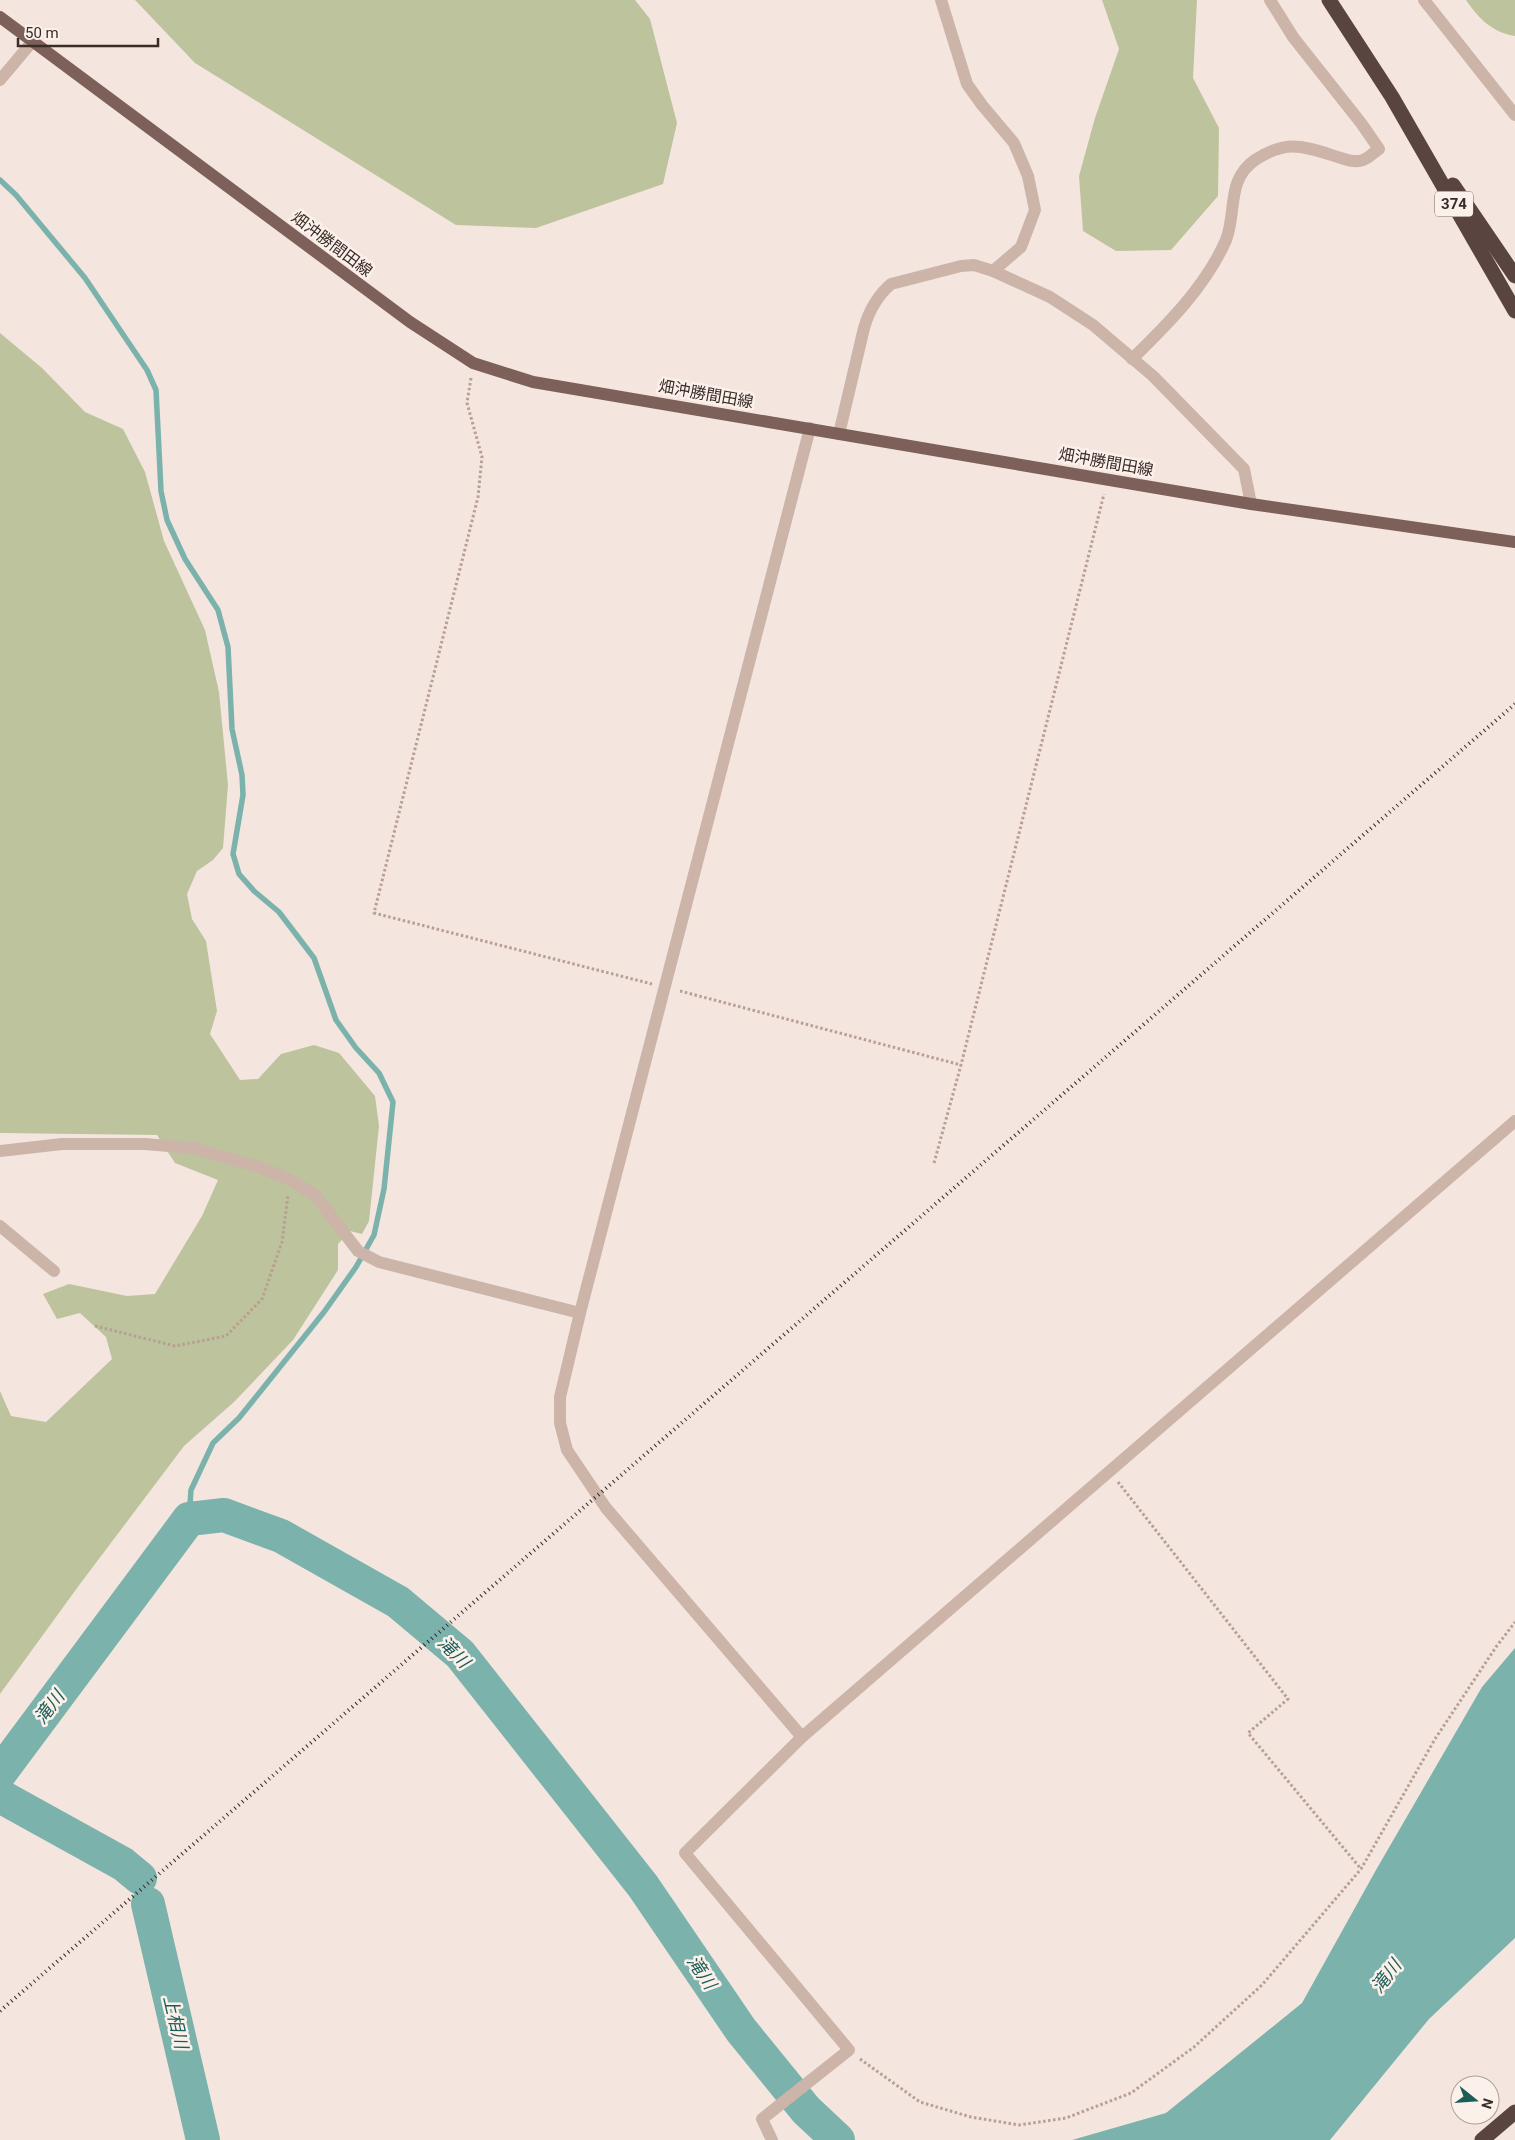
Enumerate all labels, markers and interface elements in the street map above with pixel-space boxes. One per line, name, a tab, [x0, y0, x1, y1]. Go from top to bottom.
scale bar	[18, 15, 158, 47]
text: 50 m	[25, 24, 59, 42]
road number: 374	[1435, 192, 1473, 216]
street label: 畑沖勝間田線	[288, 208, 376, 280]
street label: 畑沖勝間田線	[657, 376, 755, 412]
street label: 畑沖勝間田線	[1057, 444, 1155, 480]
water label: 滝川	[434, 1632, 476, 1674]
water label: 滝川	[30, 1685, 69, 1728]
water label: 滝川	[683, 1951, 722, 1994]
water label: 滝川	[1367, 1954, 1407, 1997]
water label: 上相川	[160, 1993, 193, 2053]
north arrow	[1450, 2075, 1500, 2125]
text: N	[1478, 2097, 1497, 2111]

